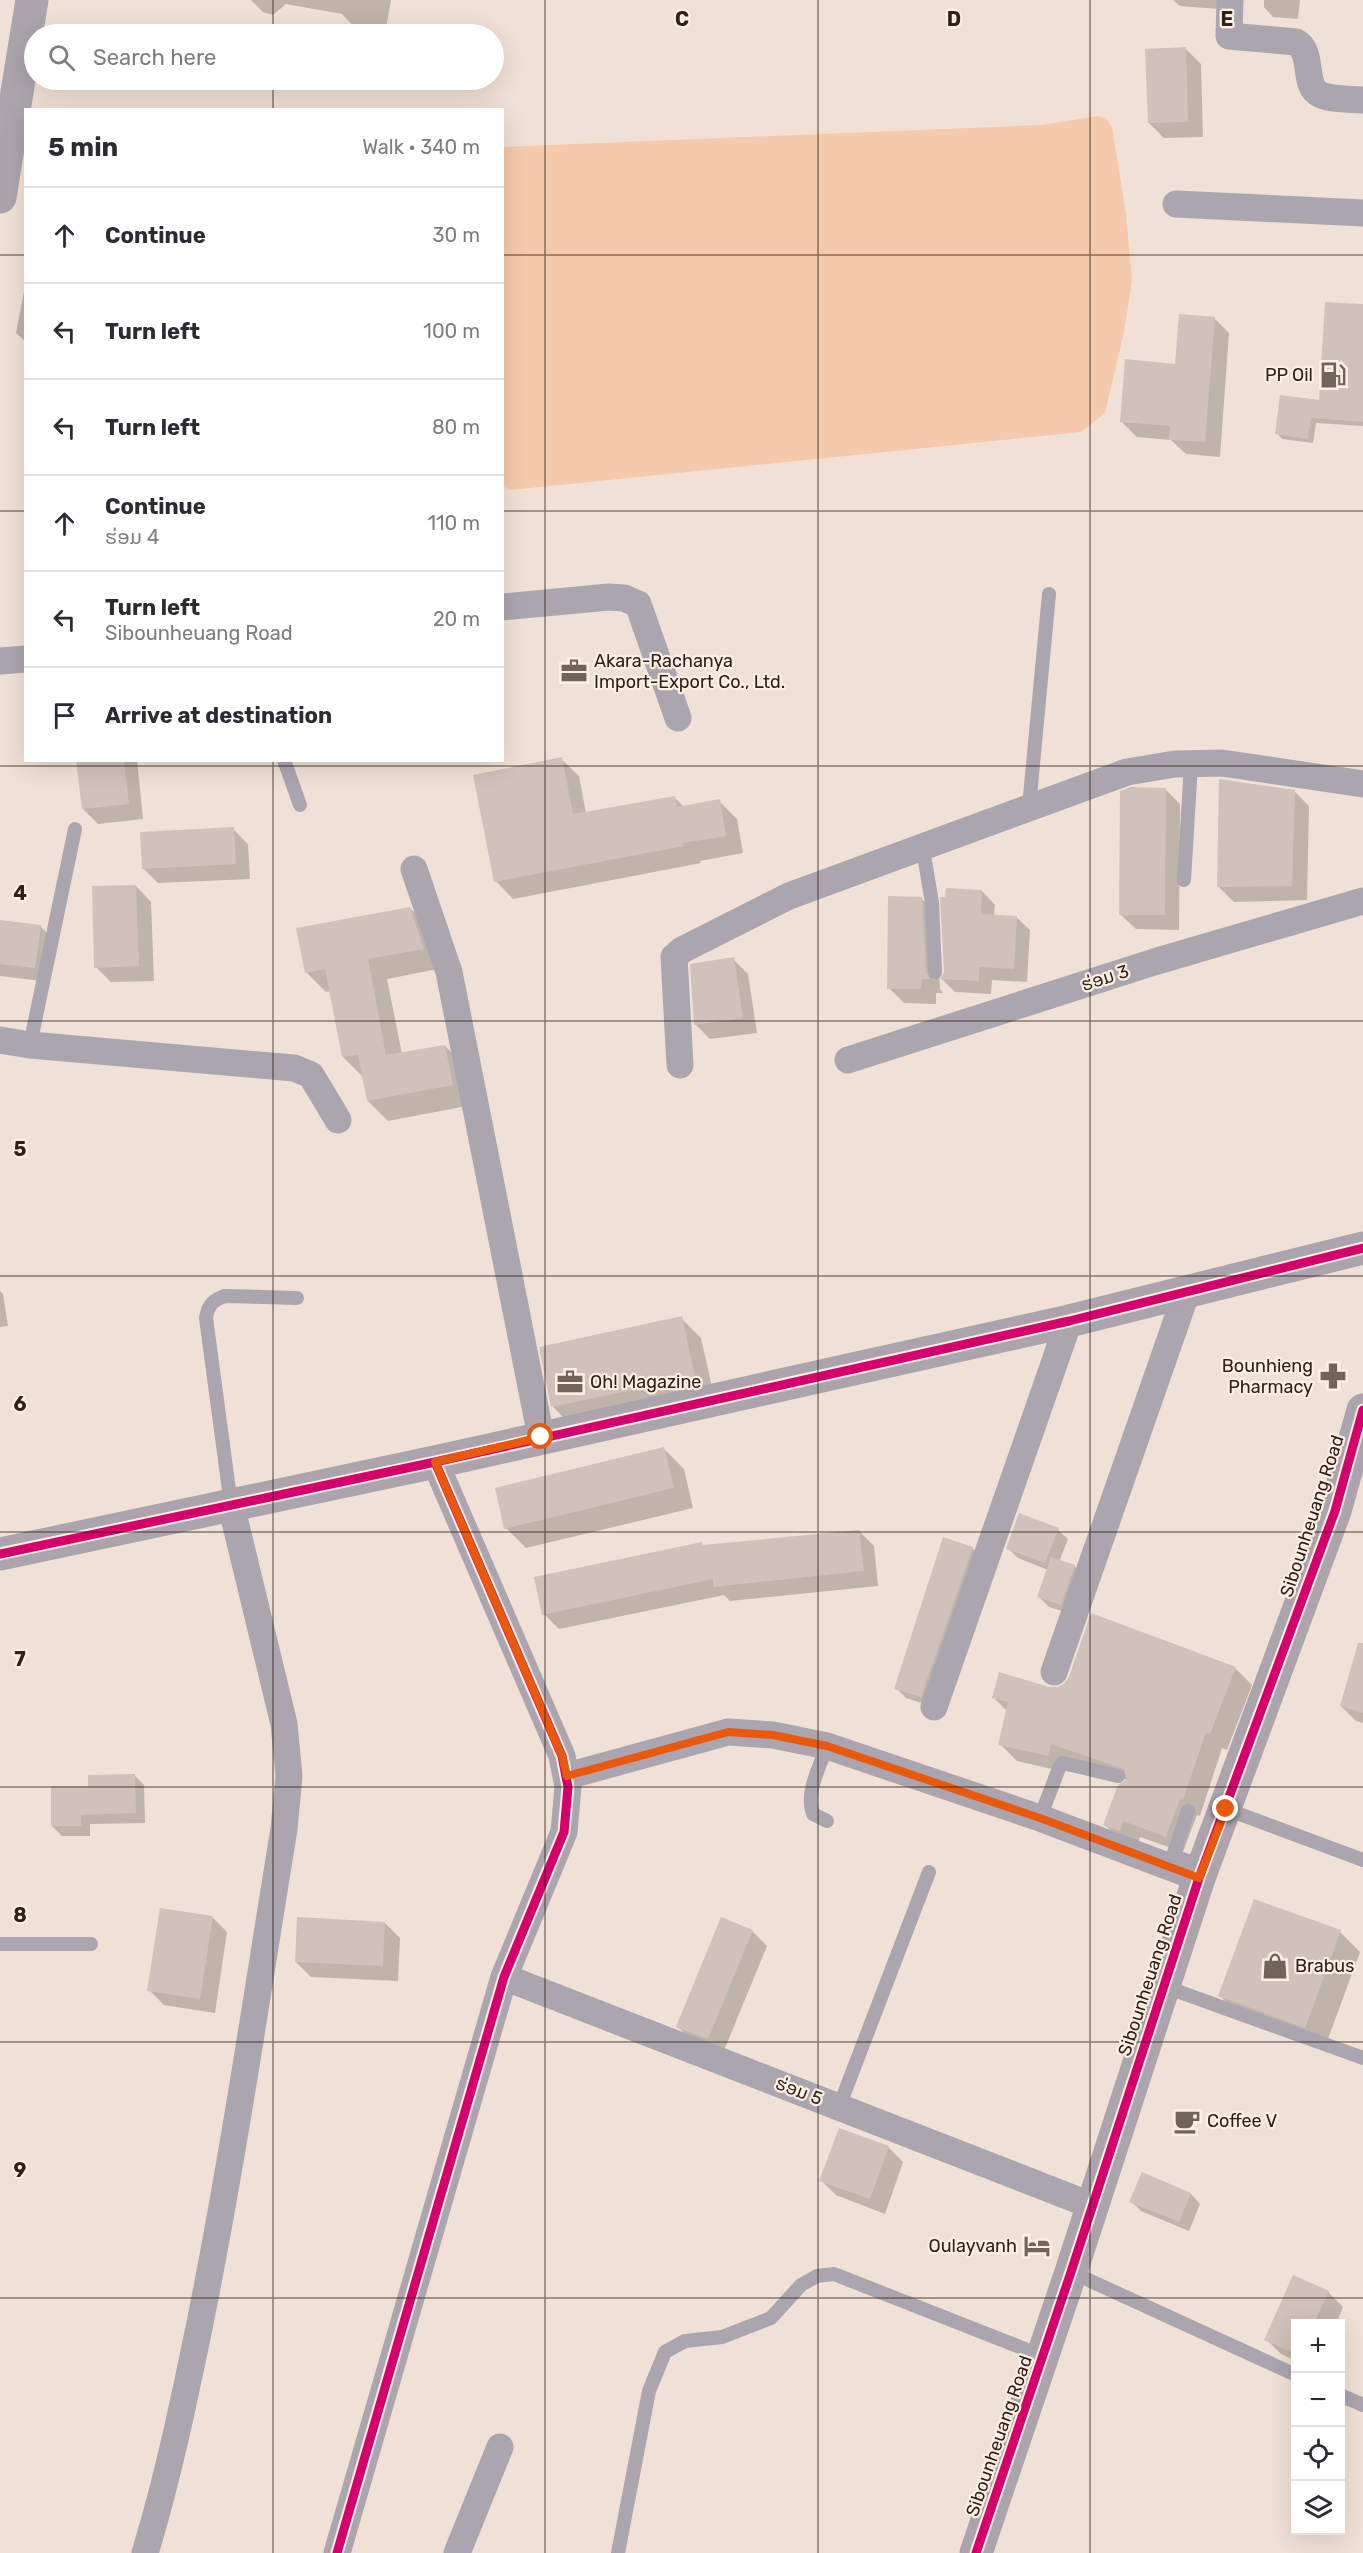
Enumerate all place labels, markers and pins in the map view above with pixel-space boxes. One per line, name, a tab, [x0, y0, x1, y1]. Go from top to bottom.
fuel station icon: PP Oil	[1318, 360, 1348, 390]
place label: PP Oil	[1265, 364, 1313, 386]
place label: Akara-Rachanya Import-Export Co., Ltd.	[594, 650, 785, 693]
office icon: Akara-Rachanya Import-Export Co., Ltd.	[559, 656, 589, 686]
place label: Bounhieng Pharmacy	[1222, 1355, 1313, 1398]
pharmacy icon: Bounhieng Pharmacy	[1318, 1361, 1348, 1391]
office icon: Oh! Magazine	[555, 1367, 585, 1397]
place label: Oh! Magazine	[590, 1371, 701, 1393]
shop icon: Brabus	[1260, 1951, 1290, 1981]
place label: Brabus	[1295, 1955, 1354, 1977]
cafe icon: Coffee V	[1172, 2106, 1202, 2136]
place label: Coffee V	[1207, 2110, 1278, 2132]
hotel icon: Oulayvanh	[1022, 2231, 1052, 2261]
place label: Oulayvanh	[929, 2235, 1017, 2257]

